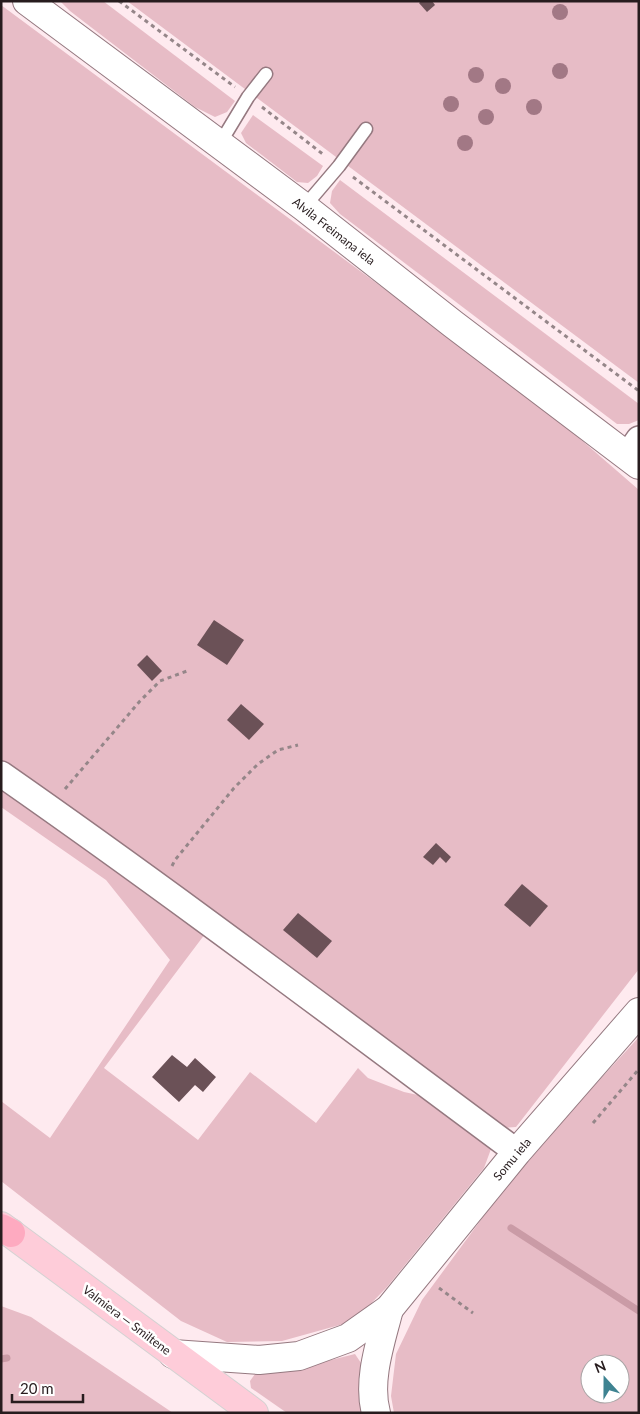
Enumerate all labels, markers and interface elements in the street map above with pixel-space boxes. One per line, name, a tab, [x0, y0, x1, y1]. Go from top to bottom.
street label: Alvila Freimaņa iela	[290, 194, 378, 268]
street label: Somu iela	[490, 1135, 534, 1183]
street label: Valmiera — Smiltene	[80, 1282, 174, 1358]
north arrow	[580, 1354, 630, 1404]
text: N	[592, 1357, 608, 1376]
scale bar	[12, 1372, 84, 1404]
text: 20 m	[20, 1379, 54, 1397]

